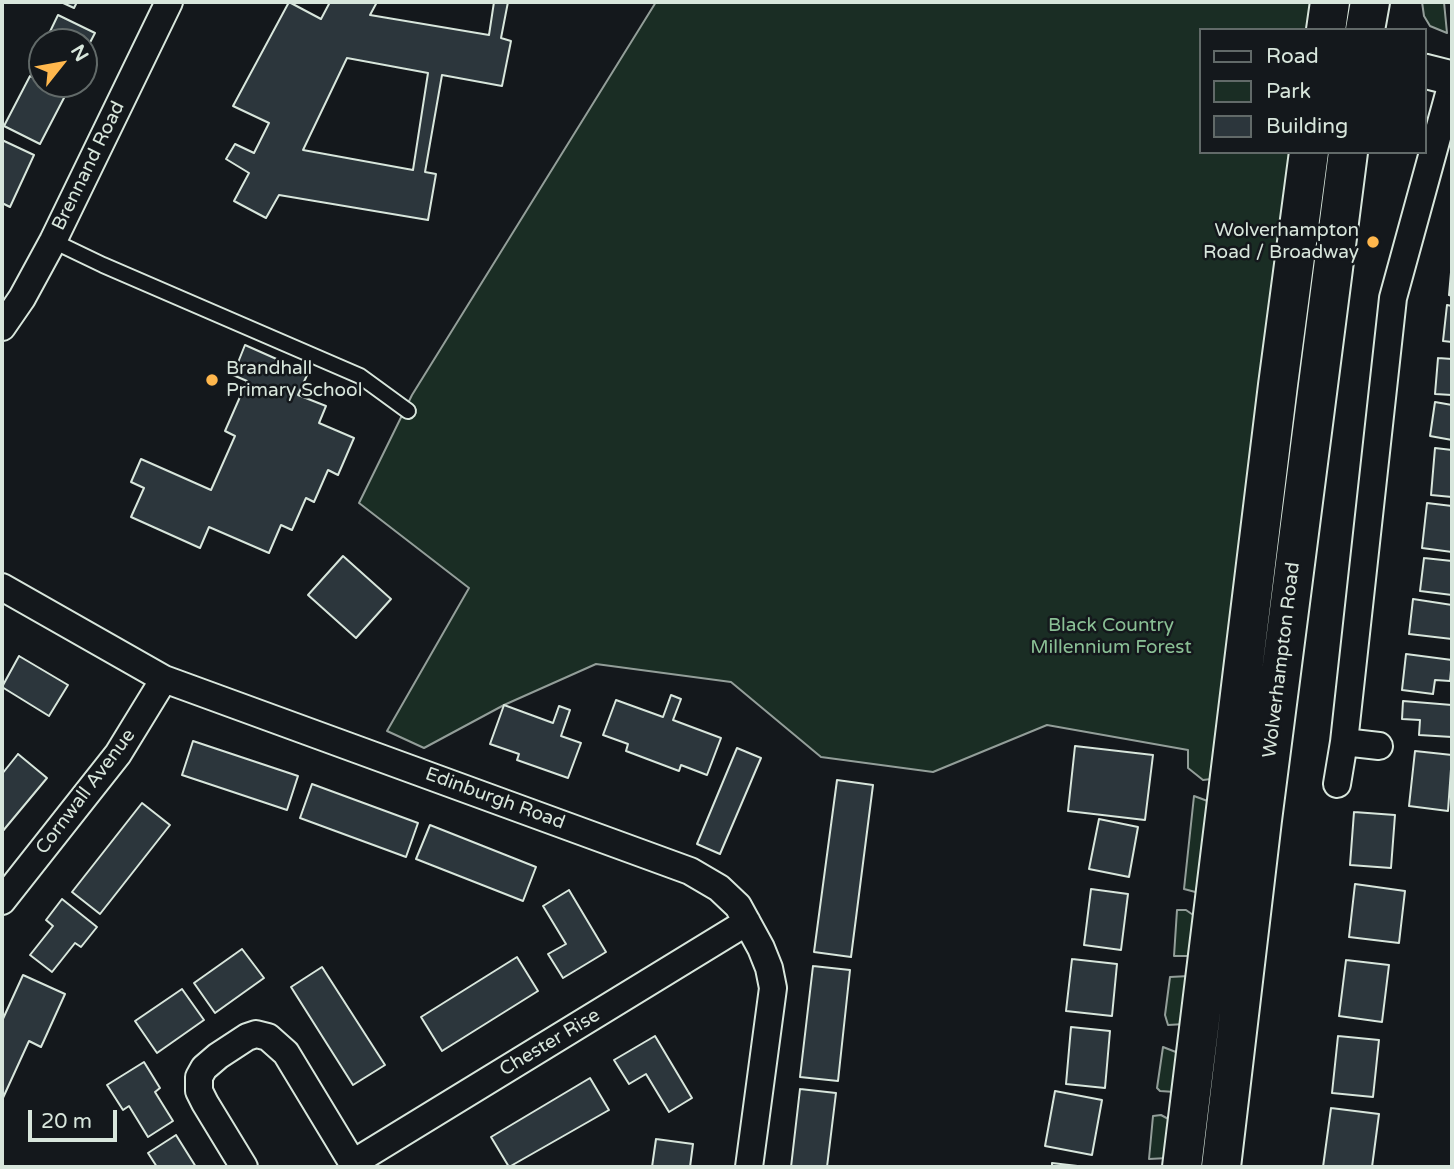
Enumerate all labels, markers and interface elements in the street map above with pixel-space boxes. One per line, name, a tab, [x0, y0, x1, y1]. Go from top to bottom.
north arrow	[28, 28, 98, 98]
legend	[1198, 28, 1426, 154]
text: N	[66, 41, 93, 65]
text: Road	[1266, 44, 1319, 69]
text: Park	[1266, 79, 1311, 104]
street label: Brennand Road	[48, 98, 130, 234]
text: Building	[1266, 114, 1348, 139]
place label: Wolverhampton Road / Broadway	[1203, 220, 1359, 264]
marker: Wolverhampton Road / Broadway	[1365, 234, 1381, 250]
place label: Brandhall Primary School	[226, 358, 362, 402]
marker: Brandhall Primary School	[204, 372, 220, 388]
street label: Wolverhampton Road	[1259, 561, 1305, 759]
park label: Black Country Millennium Forest	[1030, 615, 1192, 659]
street label: Cornwall Avenue	[31, 725, 141, 859]
street label: Edinburgh Road	[422, 763, 568, 835]
street label: Chester Rise	[496, 1004, 604, 1082]
scale bar	[32, 1096, 121, 1140]
text: 20 m	[41, 1109, 92, 1134]

